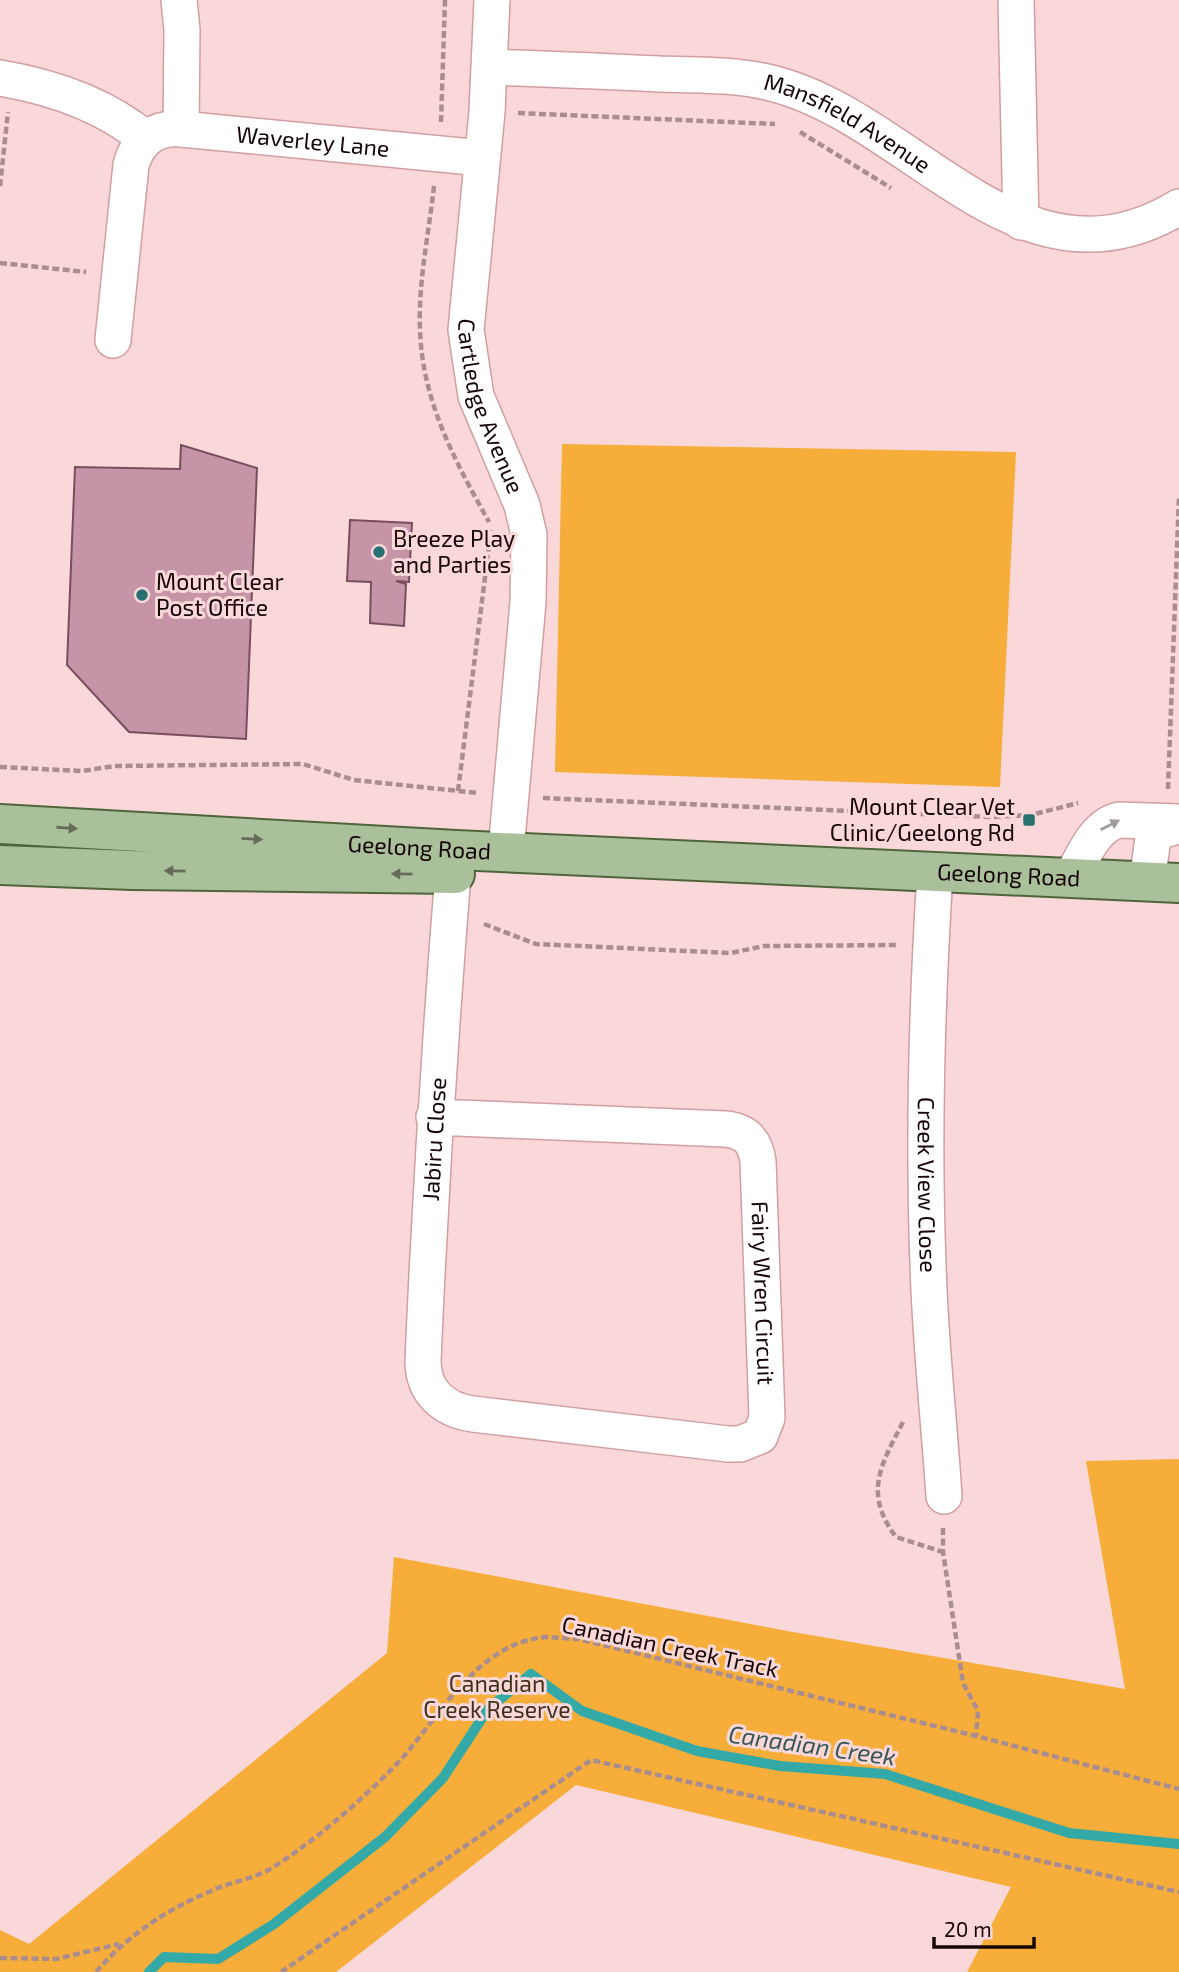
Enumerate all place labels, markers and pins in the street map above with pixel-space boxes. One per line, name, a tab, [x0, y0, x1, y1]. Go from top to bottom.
place label: Breeze Play and Parties	[393, 524, 515, 578]
marker: Breeze Play and Parties	[371, 544, 387, 560]
place label: Mount Clear Post Office	[156, 567, 284, 621]
marker: Mount Clear Post Office	[134, 587, 150, 603]
place label: Mount Clear Vet Clinic/Geelong Rd	[830, 792, 1015, 846]
marker: Mount Clear Vet Clinic/Geelong Rd	[1021, 812, 1037, 828]

